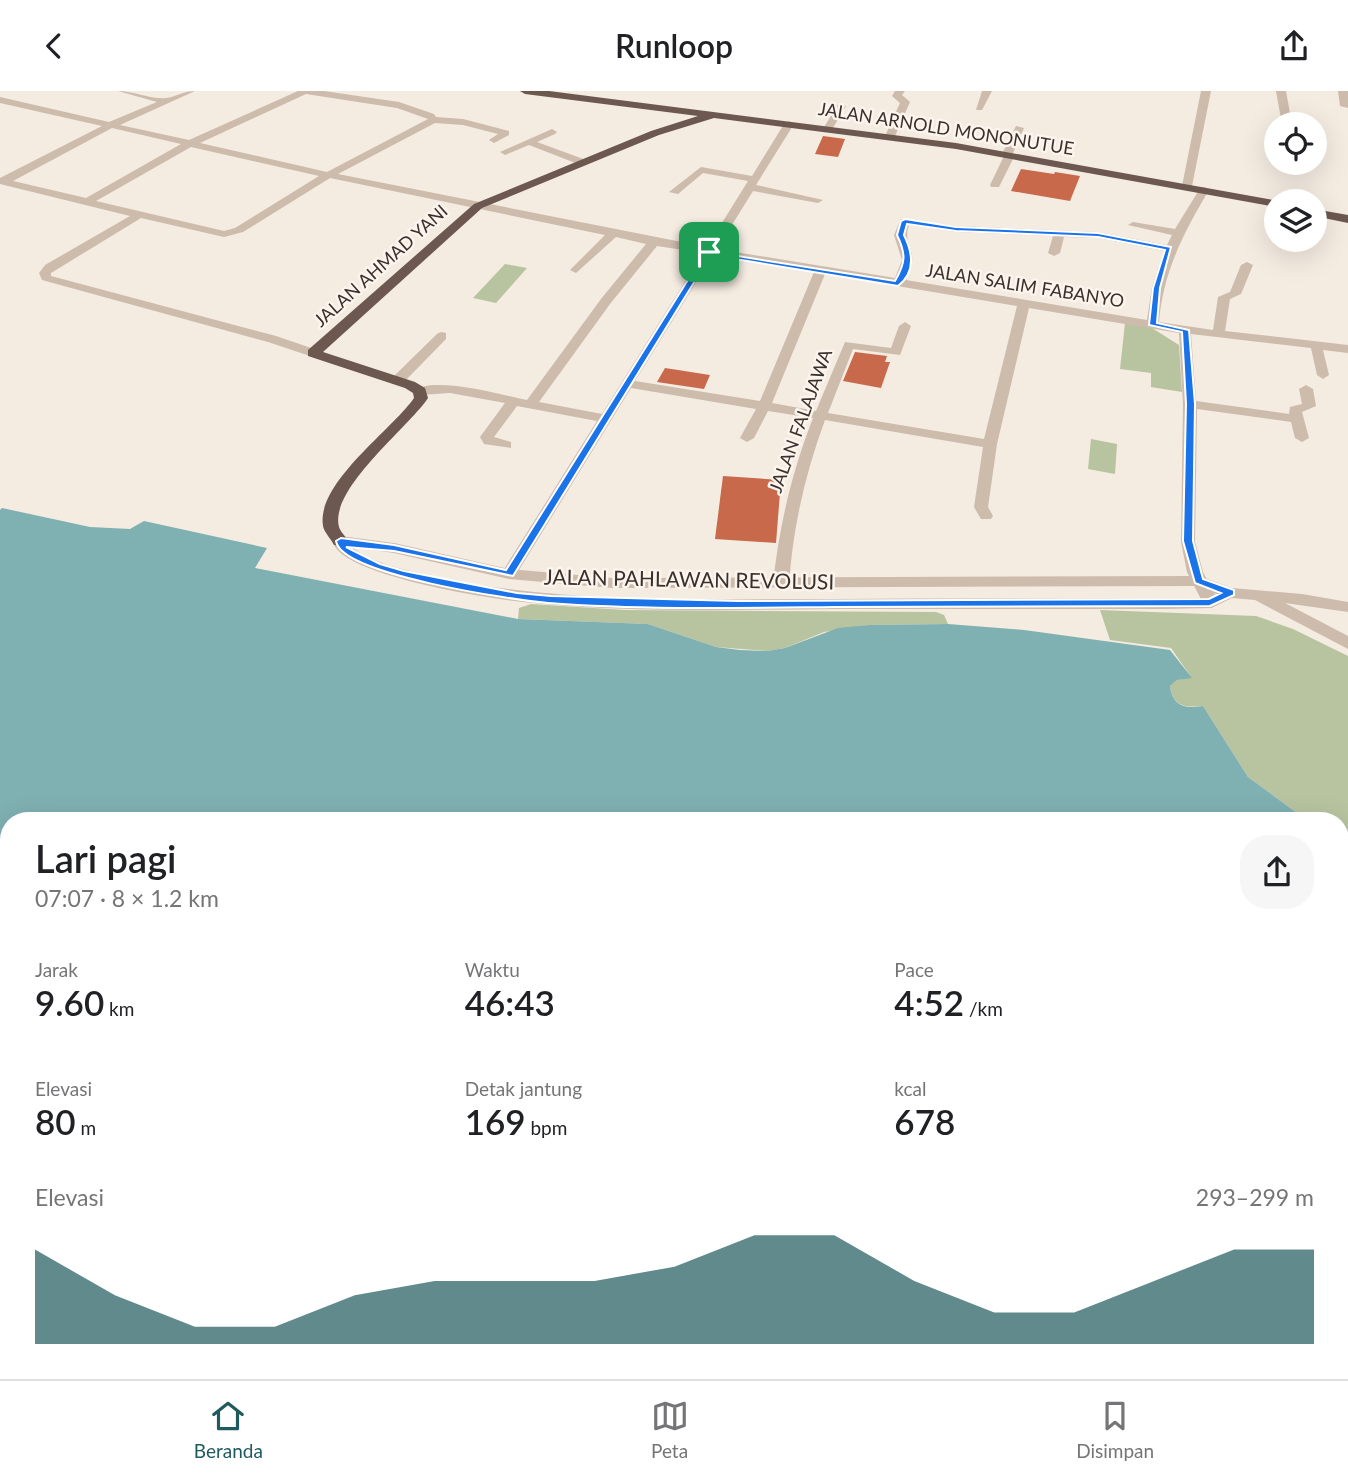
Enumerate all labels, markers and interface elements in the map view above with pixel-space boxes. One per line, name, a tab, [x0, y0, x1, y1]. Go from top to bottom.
text: Runloop	[615, 26, 733, 65]
icon: back	[35, 27, 73, 65]
icon: share	[1275, 27, 1313, 65]
street label: JALAN ARNOLD MONONUTUE	[817, 97, 1076, 159]
map controls	[1264, 112, 1327, 252]
button: locate	[1264, 112, 1327, 175]
button: layers	[1264, 189, 1327, 252]
street label: JALAN AHMAD YANI	[309, 199, 452, 331]
pin	[679, 222, 739, 282]
icon: arrive	[690, 233, 728, 271]
street label: JALAN SALIM FABANYO	[924, 258, 1126, 312]
street label: JALAN FALAJAWA	[764, 345, 837, 495]
street label: JALAN PAHLAWAN REVOLUSI	[544, 563, 834, 594]
text: Lari pagi	[35, 835, 177, 881]
button: share	[1240, 835, 1314, 909]
text: 07:07 · 8 × 1.2 km	[35, 884, 219, 912]
text: Jarak	[35, 958, 78, 981]
text: Waktu	[465, 958, 520, 981]
text: Pace	[894, 958, 934, 981]
text: 9.60	[35, 981, 104, 1023]
text: 46:43	[465, 981, 555, 1023]
text: 4:52	[894, 981, 964, 1023]
text: km	[104, 997, 134, 1020]
text: /km	[964, 997, 1003, 1020]
text: Elevasi	[35, 1077, 92, 1100]
text: Detak jantung	[465, 1077, 582, 1100]
text: kcal	[894, 1077, 926, 1100]
text: 80	[35, 1100, 76, 1142]
text: 169	[465, 1100, 526, 1142]
text: 678	[894, 1100, 955, 1142]
text: m	[76, 1116, 96, 1139]
text: bpm	[526, 1116, 567, 1139]
text: Elevasi	[35, 1183, 104, 1211]
text: 293–299 m	[1196, 1183, 1314, 1211]
tab: Beranda	[194, 1397, 263, 1462]
tab: Peta	[651, 1397, 689, 1462]
tab: Disimpan	[1076, 1397, 1154, 1462]

